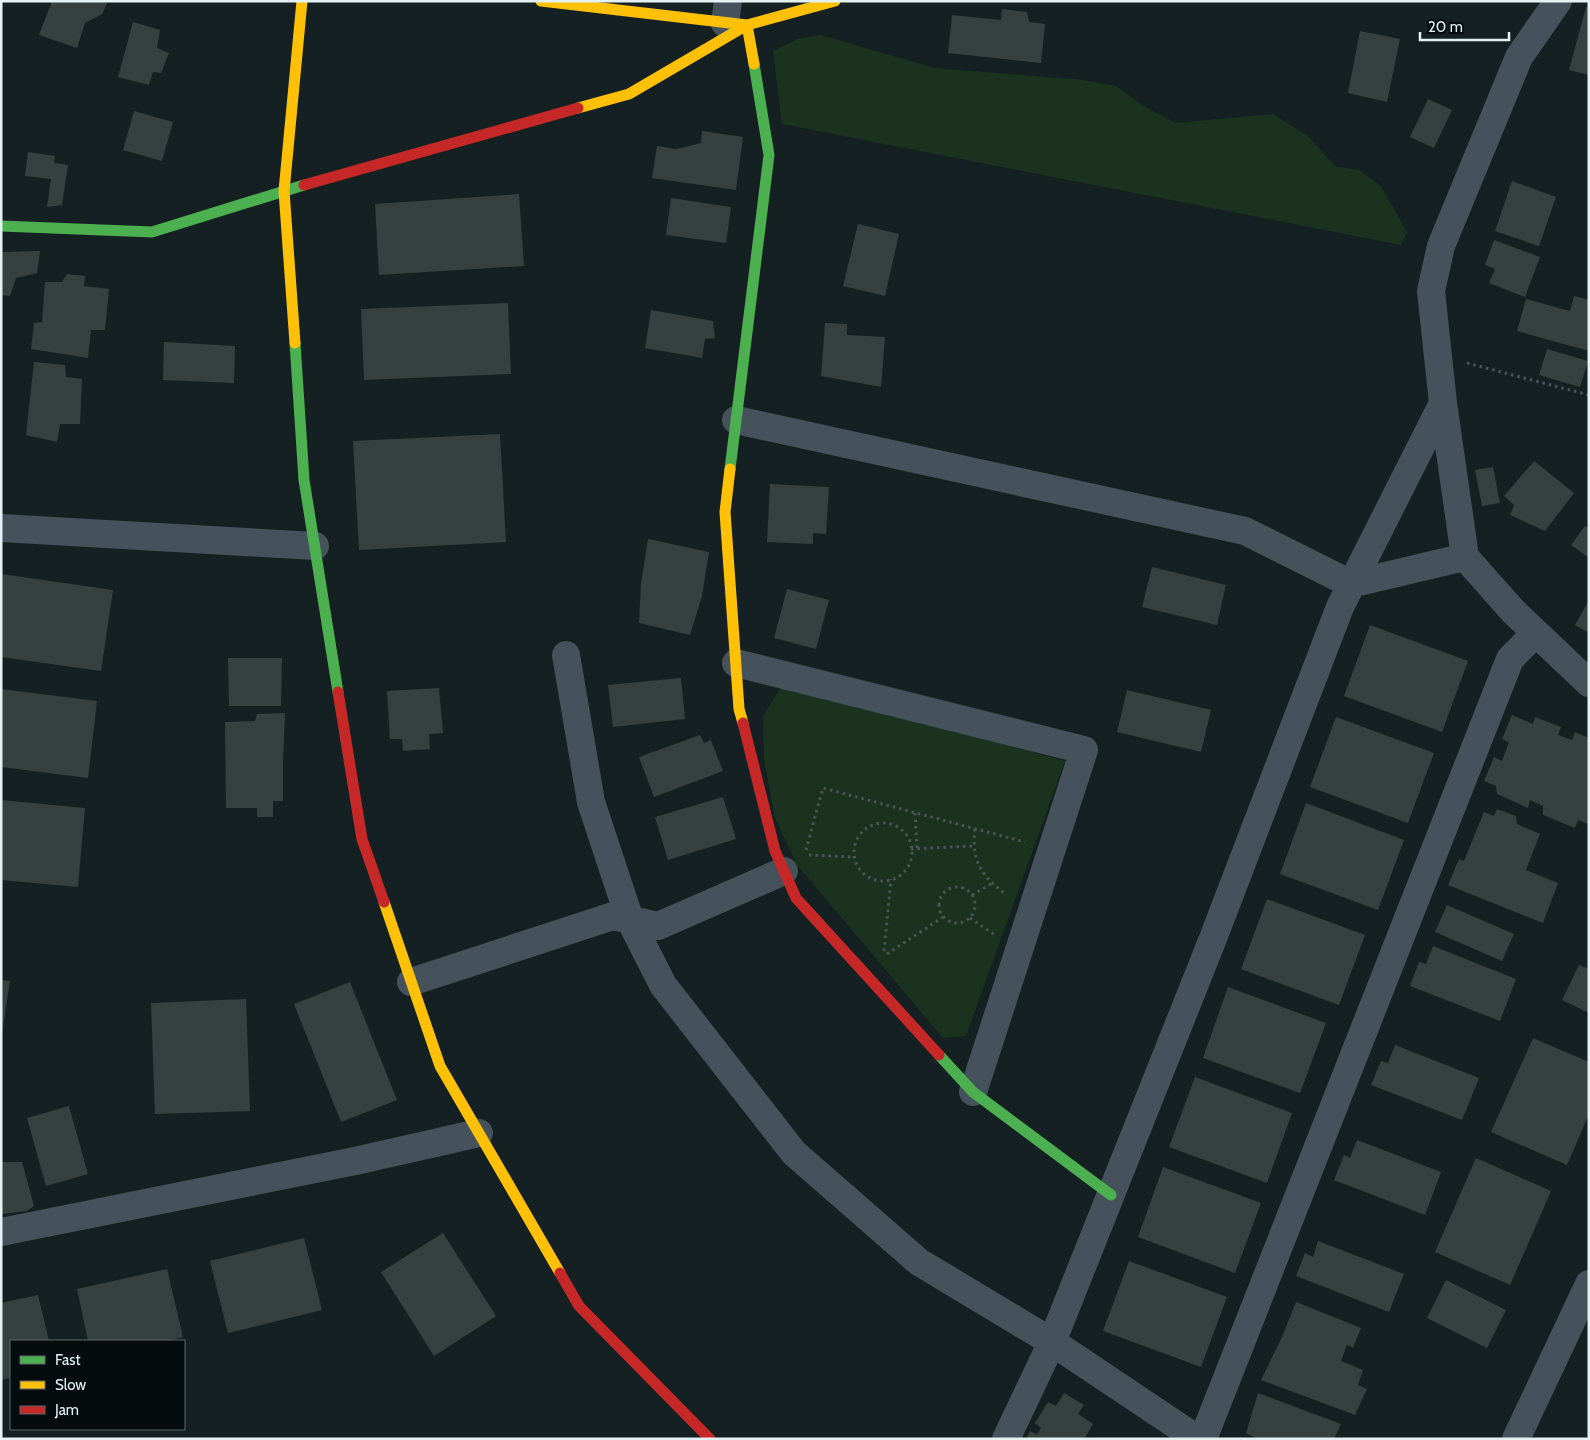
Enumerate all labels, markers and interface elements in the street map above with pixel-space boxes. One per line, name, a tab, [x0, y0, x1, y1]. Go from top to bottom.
scale bar	[1420, 10, 1509, 42]
text: 20 m	[1428, 18, 1463, 36]
legend	[10, 1340, 185, 1430]
text: Fast	[55, 1351, 80, 1369]
text: Slow	[55, 1376, 86, 1394]
text: Jam	[54, 1401, 79, 1419]

